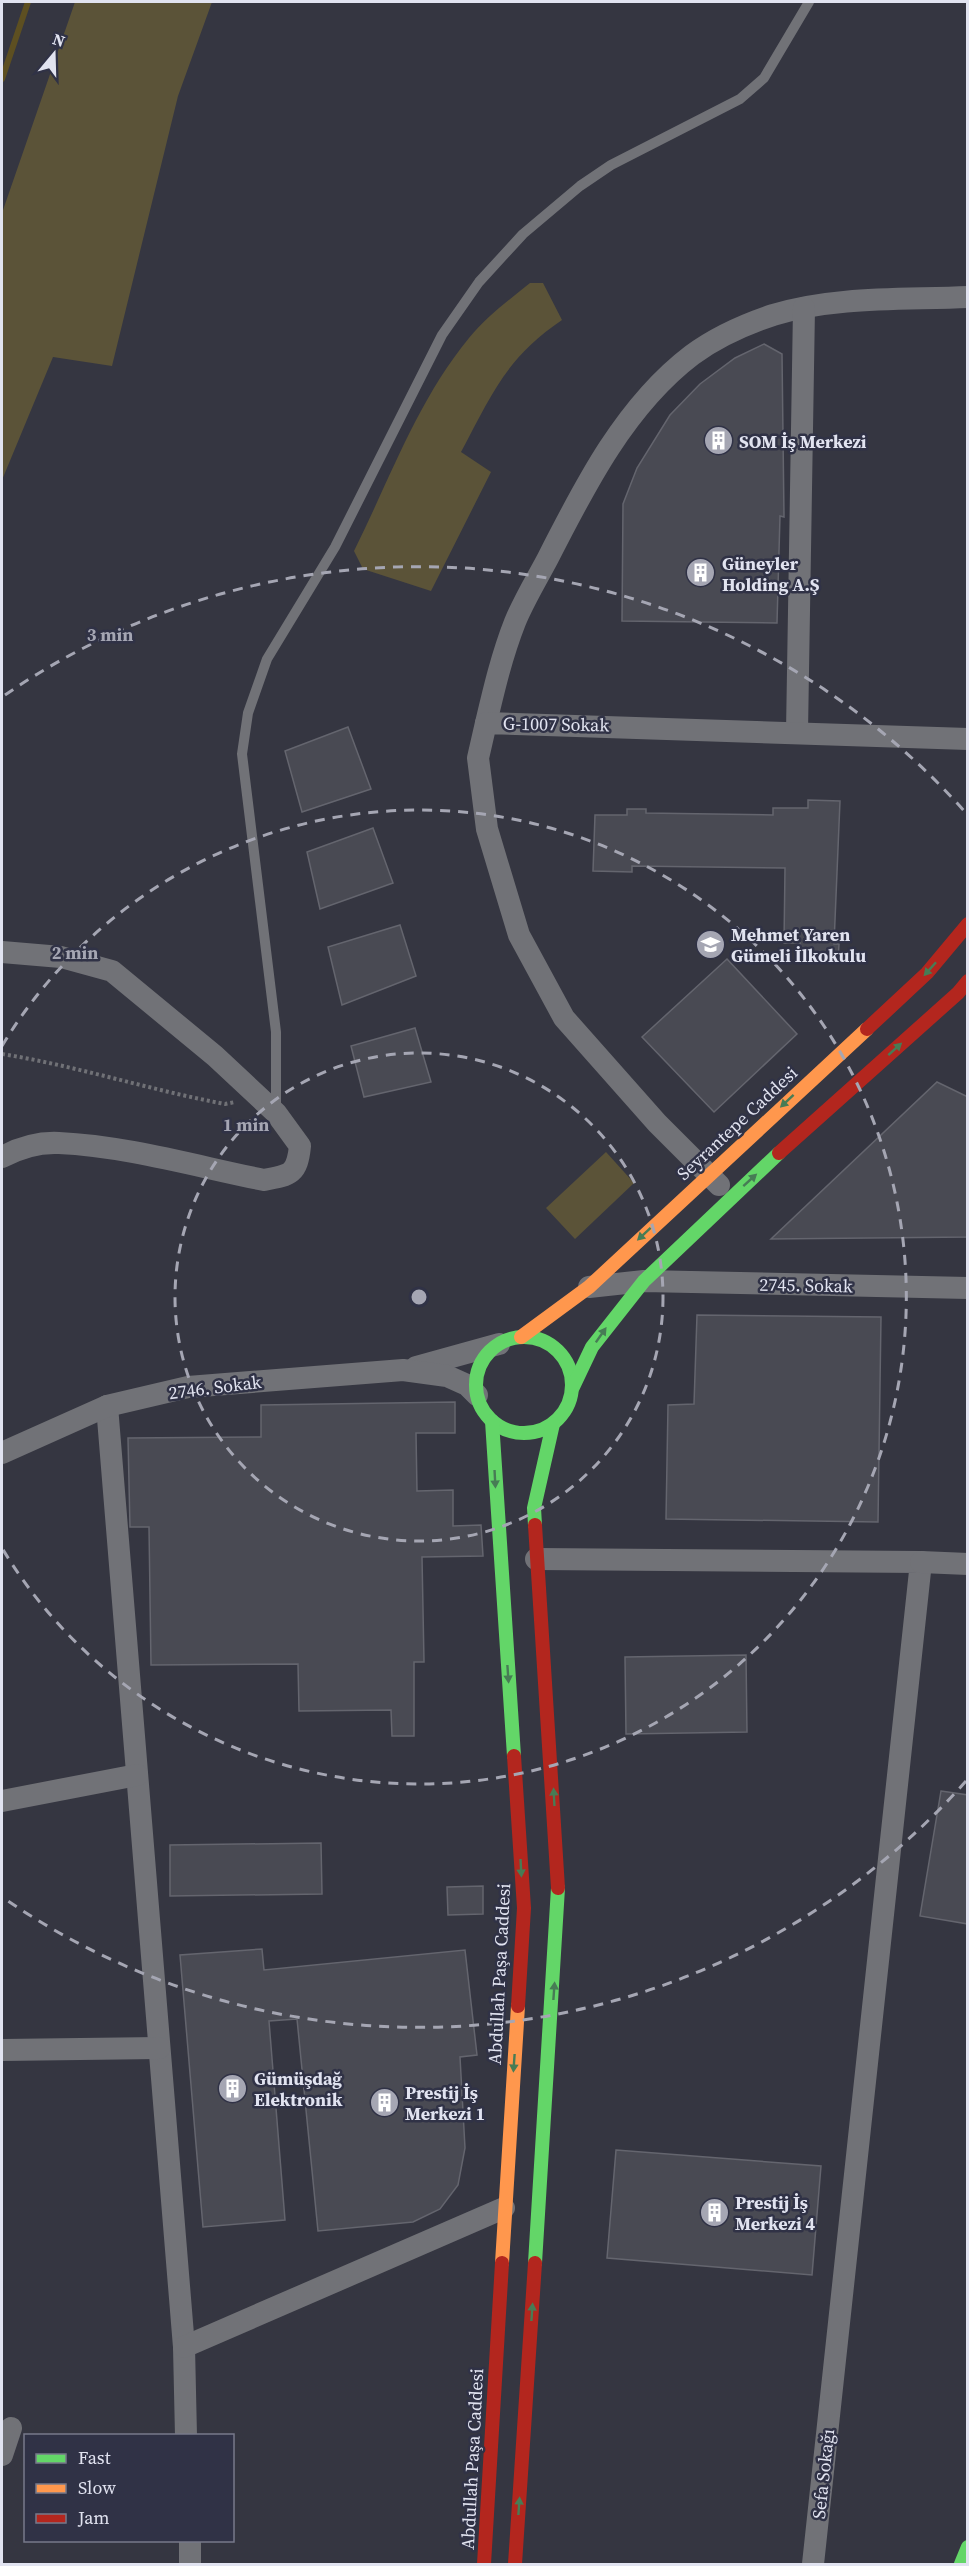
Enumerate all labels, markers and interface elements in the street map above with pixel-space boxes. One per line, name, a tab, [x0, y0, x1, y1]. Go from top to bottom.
north arrow	[24, 24, 84, 84]
text: N	[50, 28, 68, 52]
building icon: SOM İş Merkezi	[702, 425, 734, 457]
place label: SOM İş Merkezi	[739, 429, 867, 454]
place label: Güneyler Holding A.Ş	[722, 551, 820, 597]
building icon: Güneyler Holding A.Ş	[685, 557, 717, 589]
text: 3 min	[87, 622, 133, 647]
street label: G-1007 Sokak	[503, 711, 609, 737]
place label: Mehmet Yaren Gümeli İlkokulu	[731, 922, 866, 968]
school or university icon: Mehmet Yaren Gümeli İlkokulu	[694, 928, 726, 960]
text: 2 min	[52, 940, 98, 965]
one-way arrow	[924, 961, 937, 976]
one-way arrow	[887, 1043, 902, 1056]
street label: Seyrantepe Caddesi	[671, 1060, 803, 1186]
one-way arrow	[780, 1094, 795, 1107]
text: 1 min	[223, 1112, 269, 1137]
one-way arrow	[742, 1174, 757, 1187]
one-way arrow	[637, 1227, 652, 1241]
street label: 2745. Sokak	[759, 1272, 853, 1298]
centre of rings	[409, 1287, 429, 1307]
one-way arrow	[595, 1328, 607, 1344]
street label: 2746. Sokak	[167, 1369, 263, 1405]
one-way arrow	[491, 1470, 500, 1489]
one-way arrow	[503, 1664, 513, 1683]
one-way arrow	[549, 1787, 558, 1806]
one-way arrow	[517, 1859, 526, 1878]
street label: Abdullah Paşa Caddesi	[482, 1883, 516, 2065]
one-way arrow	[549, 1982, 558, 2001]
one-way arrow	[509, 2054, 518, 2073]
place label: Gümüşdağ Elektronik	[254, 2066, 343, 2112]
building icon: Gümüşdağ Elektronik	[217, 2072, 249, 2104]
place label: Prestij İş Merkezi 1	[405, 2080, 485, 2126]
building icon: Prestij İş Merkezi 1	[368, 2086, 400, 2118]
place label: Prestij İş Merkezi 4	[735, 2190, 816, 2236]
building icon: Prestij İş Merkezi 4	[698, 2196, 730, 2228]
one-way arrow	[528, 2302, 537, 2321]
street label: Abdullah Paşa Caddesi	[455, 2368, 489, 2550]
street label: Sefa Sokağı	[806, 2428, 840, 2520]
legend	[24, 2434, 234, 2542]
text: Fast	[78, 2445, 111, 2470]
text: Slow	[78, 2475, 116, 2500]
one-way arrow	[515, 2497, 524, 2516]
text: Jam	[77, 2505, 110, 2530]

